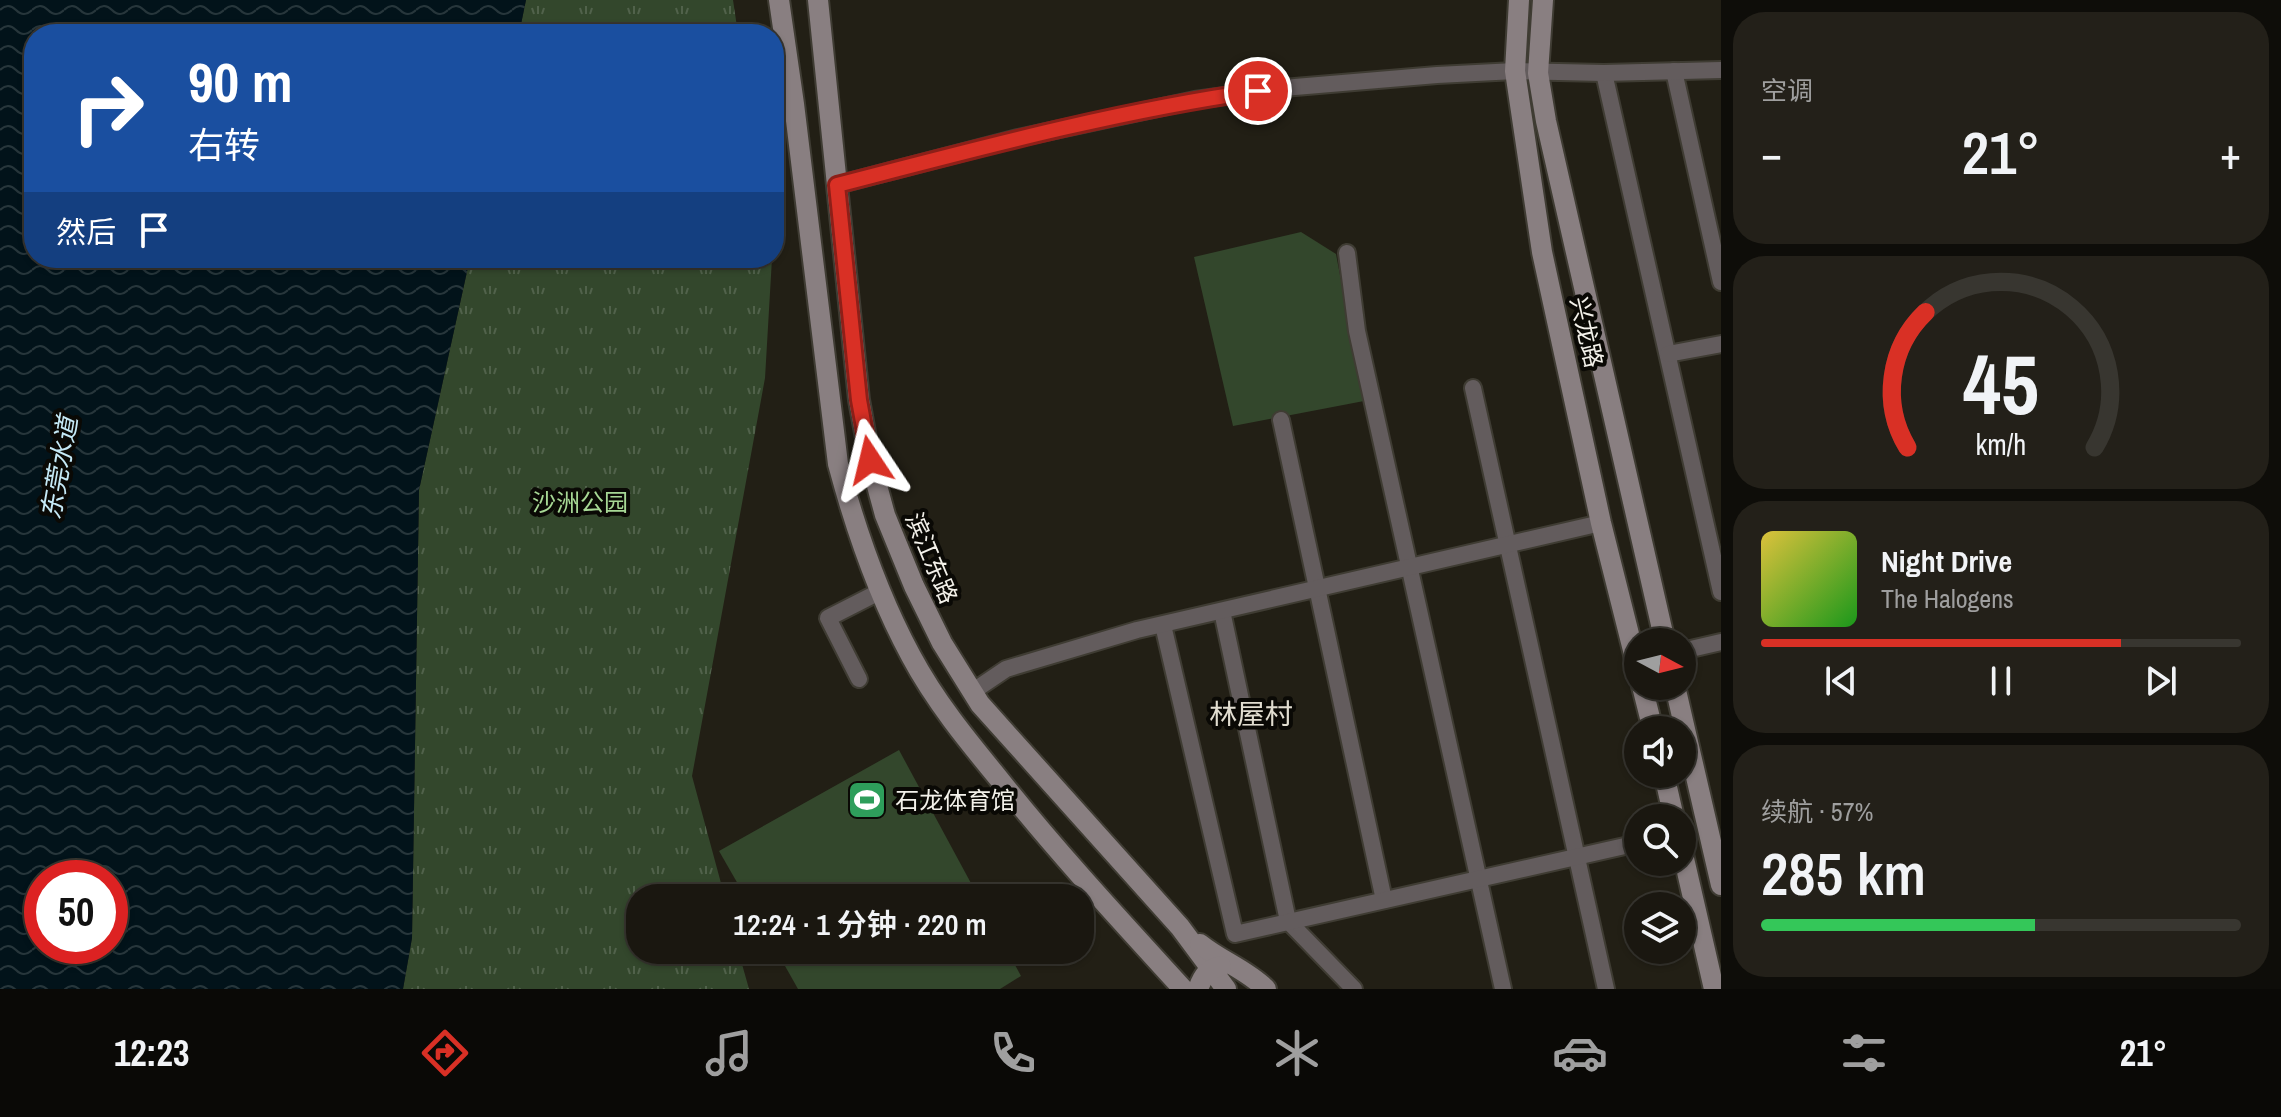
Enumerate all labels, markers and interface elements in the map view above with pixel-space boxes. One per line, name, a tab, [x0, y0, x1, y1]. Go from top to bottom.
text: 90 m	[188, 44, 293, 119]
icon: right	[56, 56, 160, 160]
pin	[1224, 57, 1292, 125]
icon: arrive	[1236, 69, 1280, 113]
text: 空调	[1761, 73, 1813, 108]
text: 21°	[1962, 112, 2040, 193]
text: 右转	[188, 121, 260, 169]
text: −	[1761, 123, 1782, 183]
text: +	[2220, 123, 2241, 183]
icon: arrive	[132, 208, 176, 252]
text: 然后	[56, 212, 116, 252]
street label: 兴龙路	[1563, 293, 1611, 371]
text: 45	[1963, 328, 2039, 440]
water label: 东莞水道	[33, 410, 86, 522]
position arrow	[828, 418, 912, 502]
text: km/h	[1976, 426, 2026, 465]
park label: 沙洲公园	[532, 486, 628, 518]
street label: 滨江东路	[899, 508, 965, 608]
text: Night Drive	[1881, 541, 2012, 581]
text: The Halogens	[1881, 581, 2014, 616]
north arrow	[1624, 628, 1696, 700]
map controls	[1624, 628, 1696, 964]
icon: previous	[1819, 659, 1863, 703]
icon: pause	[1979, 659, 2023, 703]
icon: next	[2139, 659, 2183, 703]
district label: 林屋村	[1209, 695, 1293, 733]
button: sound	[1624, 716, 1696, 788]
sports icon: 石龙体育馆	[846, 779, 888, 821]
place label: 石龙体育馆	[895, 784, 1015, 816]
text: 续航 · 57%	[1761, 794, 1873, 829]
button: search	[1624, 804, 1696, 876]
text: 285 km	[1761, 833, 1926, 914]
speed limit sign: 50	[24, 860, 128, 964]
button: layers	[1624, 892, 1696, 964]
text: 12:24 · 1 分钟 · 220 m	[733, 904, 987, 944]
icon: directions	[417, 1025, 473, 1081]
icon: music	[701, 1025, 757, 1081]
icon: phone	[985, 1025, 1041, 1081]
icon: climate	[1269, 1025, 1325, 1081]
icon: car	[1552, 1025, 1608, 1081]
icon: filters	[1836, 1025, 1892, 1081]
text: 12:23	[114, 1029, 189, 1077]
text: 21°	[2120, 1029, 2167, 1077]

